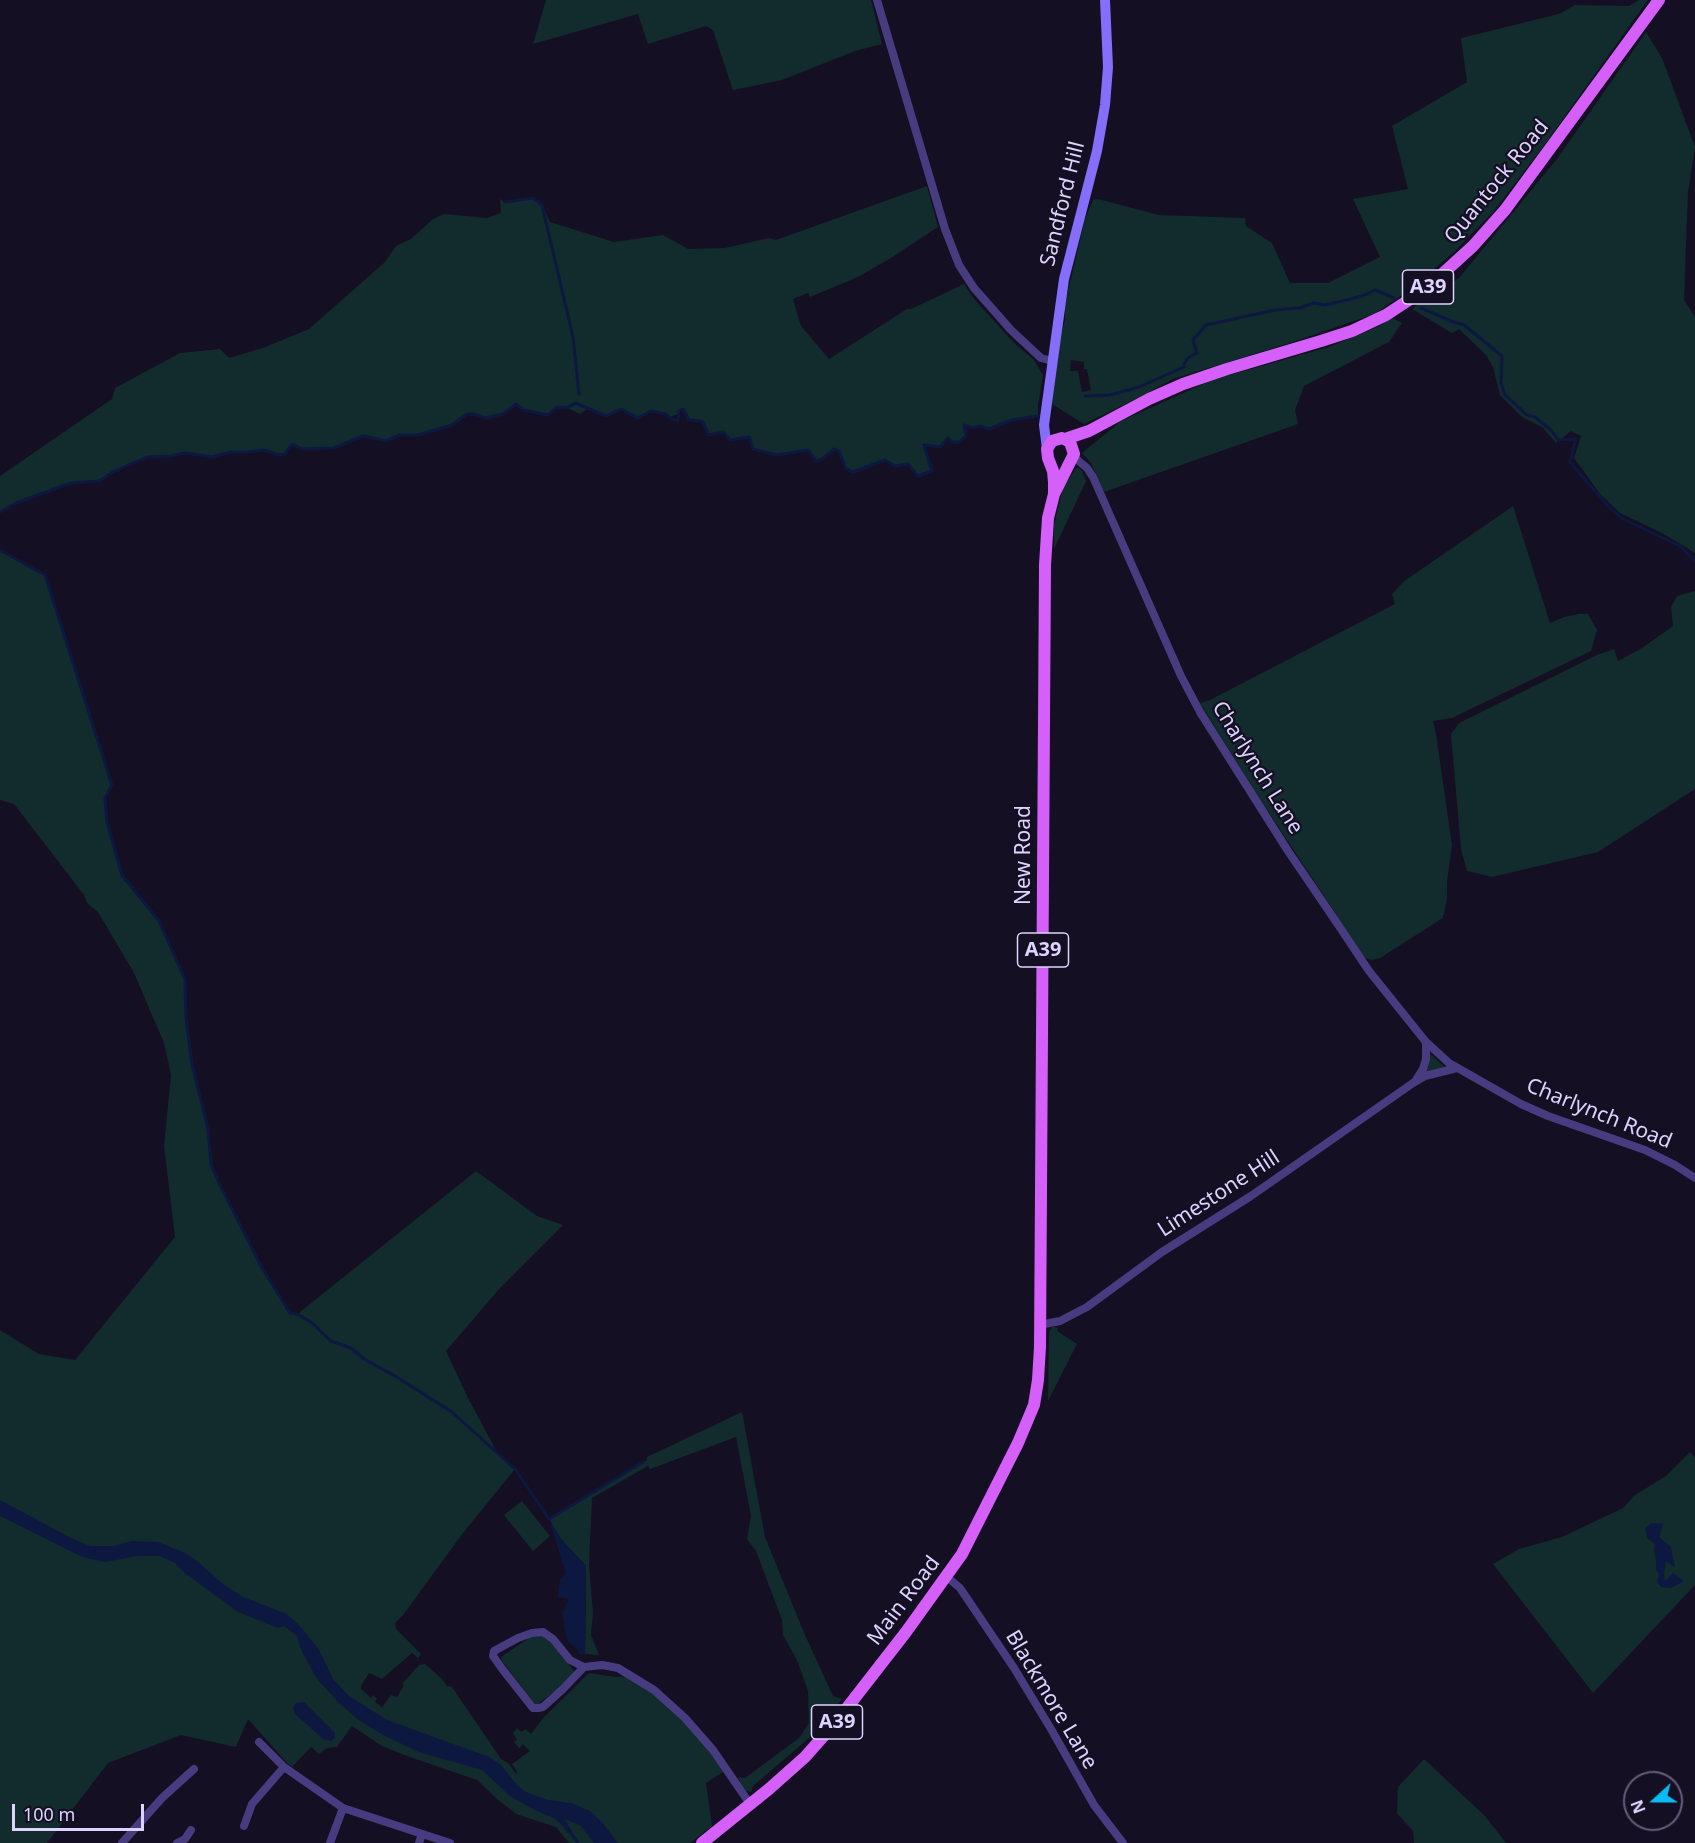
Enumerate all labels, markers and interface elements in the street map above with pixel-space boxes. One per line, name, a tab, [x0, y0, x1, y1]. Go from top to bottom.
street label: Quantock Road	[1439, 115, 1555, 249]
street label: Sandford Hill	[1035, 139, 1091, 269]
road number: A39	[1402, 270, 1454, 304]
street label: Charlynch Lane	[1206, 697, 1308, 839]
street label: New Road	[1011, 805, 1037, 905]
road number: A39	[1018, 933, 1068, 967]
street label: Charlynch Road	[1523, 1073, 1675, 1155]
street label: Limestone Hill	[1153, 1145, 1285, 1243]
street label: Main Road	[862, 1551, 946, 1651]
street label: Blackmore Lane	[1000, 1626, 1102, 1774]
road number: A39	[812, 1705, 862, 1739]
north arrow	[1623, 1771, 1683, 1831]
scale bar	[15, 1792, 147, 1830]
text: N	[1625, 1797, 1651, 1817]
text: 100 m	[23, 1802, 75, 1826]

